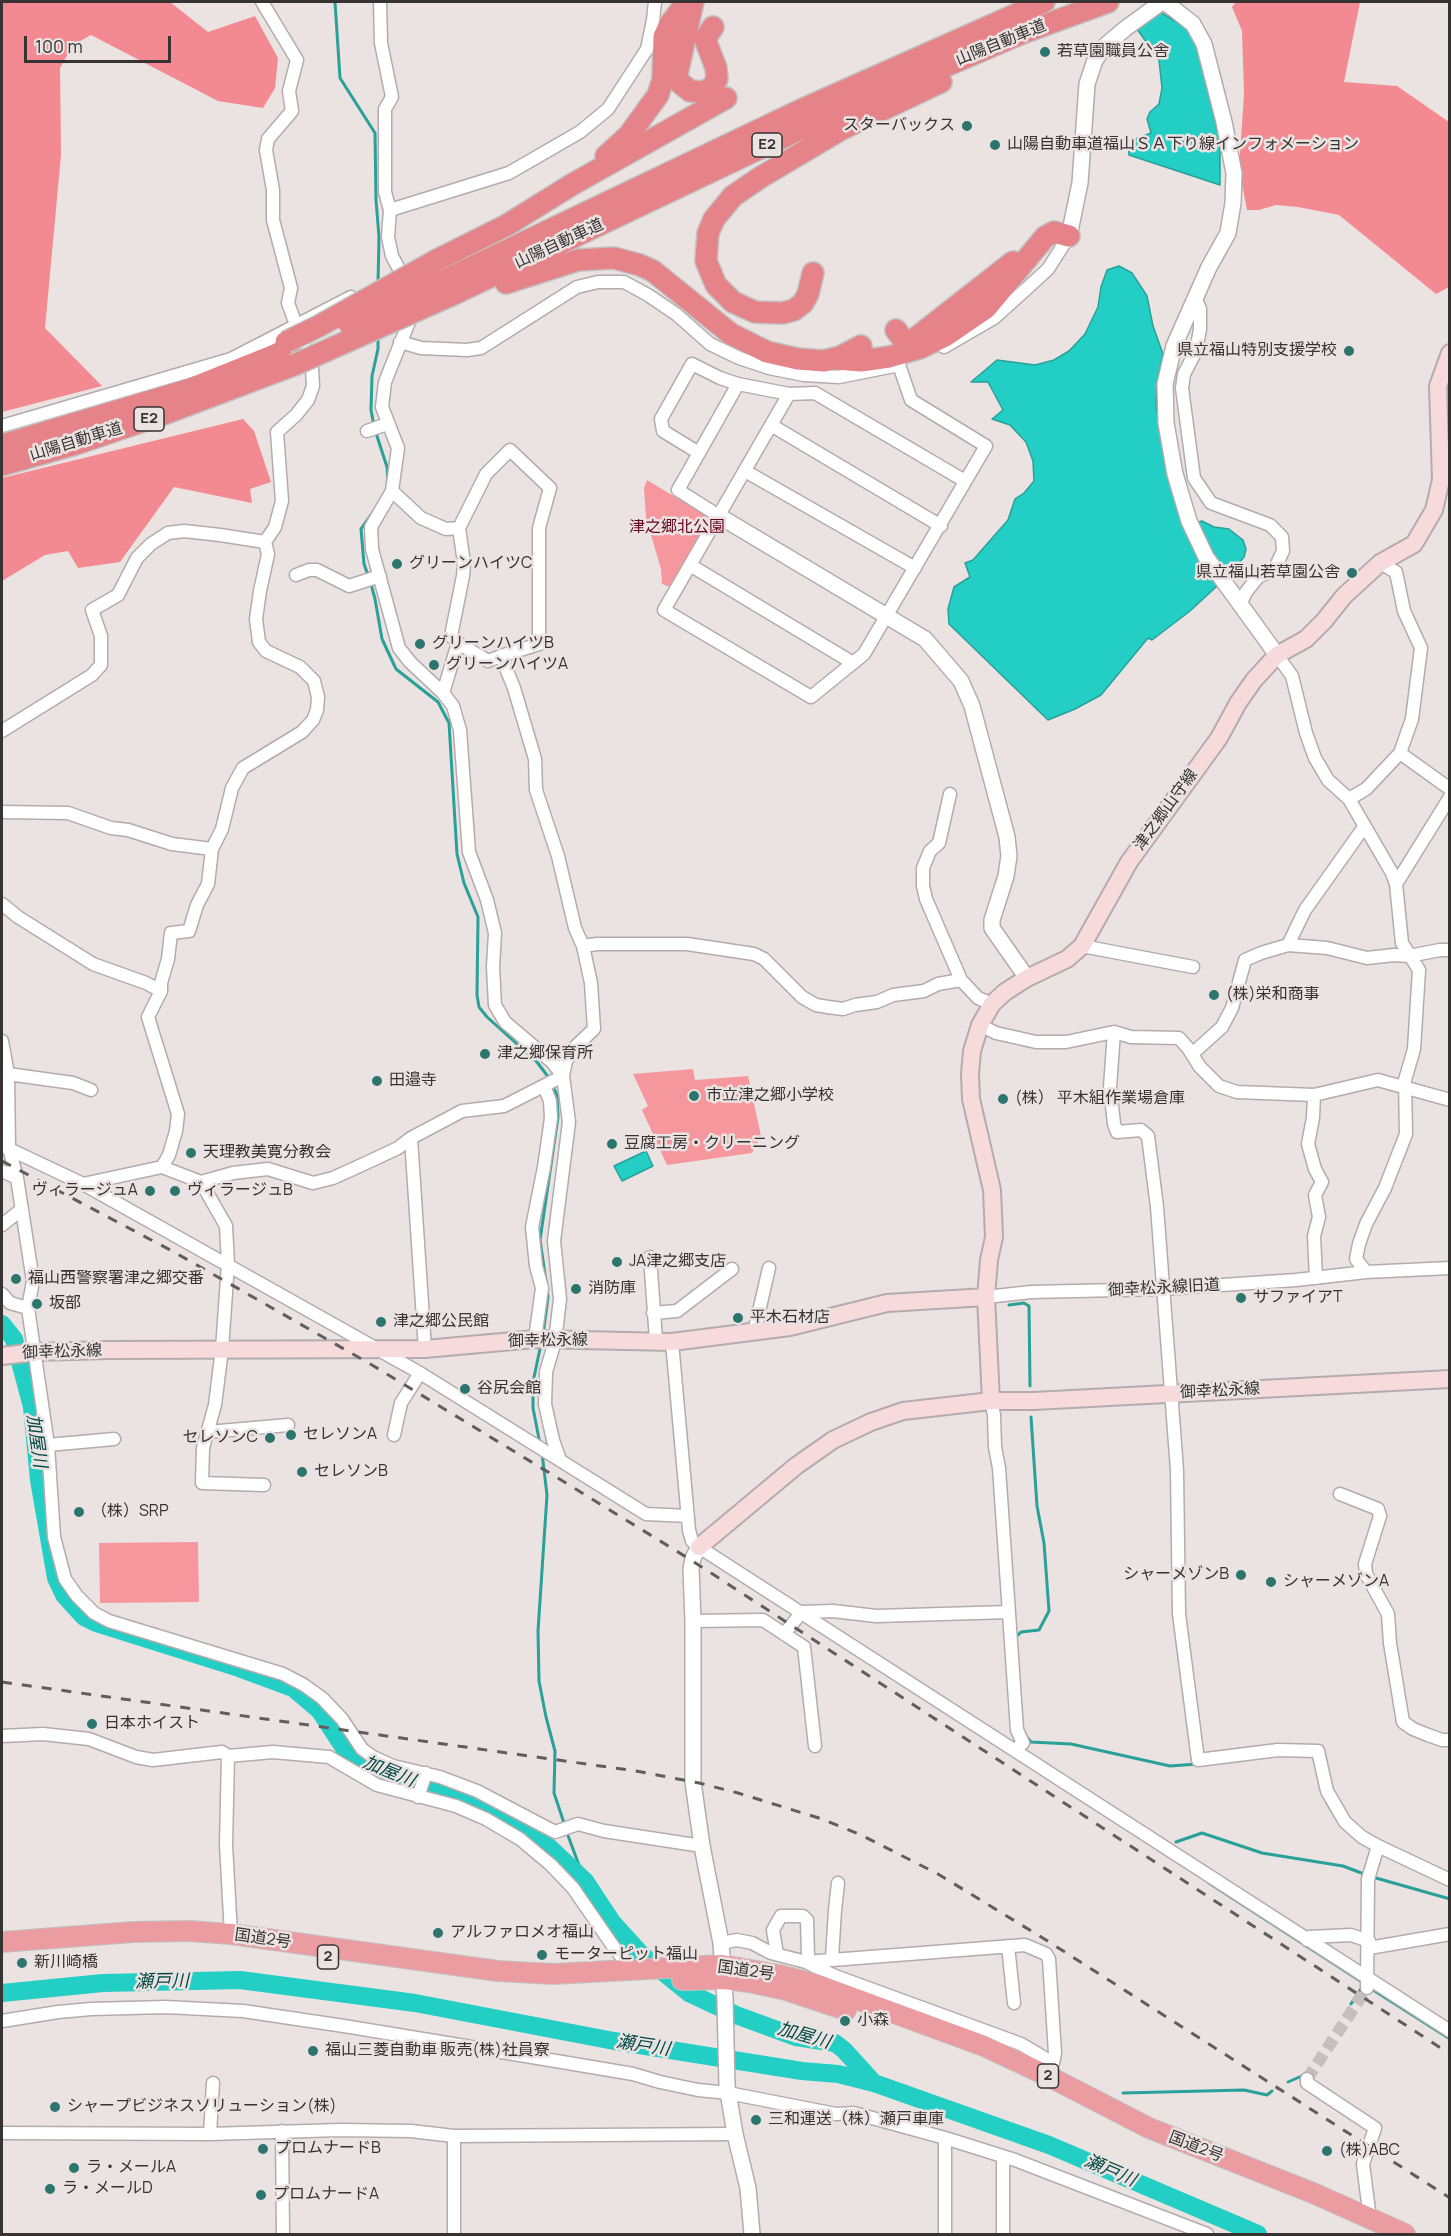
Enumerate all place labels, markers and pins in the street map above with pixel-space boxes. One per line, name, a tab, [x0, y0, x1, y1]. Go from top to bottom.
place label: 若草園職員公舎	[1057, 42, 1169, 62]
marker: 若草園職員公舎	[1038, 45, 1052, 59]
place label: スターバックス	[843, 116, 955, 136]
marker: スターバックス	[960, 119, 974, 133]
place label: 山陽自動車道福山ＳＡ下り線インフォメーション	[1007, 135, 1359, 155]
marker: 山陽自動車道福山ＳＡ下り線インフォメーション	[988, 138, 1002, 152]
place label: 県立福山特別支援学校	[1177, 341, 1337, 361]
marker: 県立福山特別支援学校	[1342, 344, 1356, 358]
place label: グリーンハイツC	[409, 554, 532, 574]
marker: グリーンハイツC	[390, 557, 404, 571]
place label: 県立福山若草園公舎	[1196, 563, 1340, 583]
marker: 県立福山若草園公舎	[1345, 566, 1359, 580]
place label: グリーンハイツB	[432, 634, 554, 654]
marker: グリーンハイツB	[413, 637, 427, 651]
place label: グリーンハイツA	[446, 655, 568, 675]
marker: グリーンハイツA	[427, 658, 441, 672]
place label: (株)栄和商事	[1226, 985, 1320, 1005]
marker: (株)栄和商事	[1207, 988, 1221, 1002]
place label: 津之郷保育所	[497, 1044, 593, 1064]
marker: 津之郷保育所	[478, 1047, 492, 1061]
place label: 田邉寺	[389, 1071, 437, 1091]
marker: 田邉寺	[370, 1074, 384, 1088]
place label: 市立津之郷小学校	[706, 1086, 834, 1106]
marker: 市立津之郷小学校	[687, 1089, 701, 1103]
place label: (株） 平木組作業場倉庫	[1015, 1089, 1185, 1109]
marker: (株） 平木組作業場倉庫	[996, 1092, 1010, 1106]
place label: 豆腐工房・クリーニング	[624, 1134, 800, 1154]
marker: 豆腐工房・クリーニング	[605, 1137, 619, 1151]
place label: 天理教美寛分教会	[203, 1143, 331, 1163]
marker: 天理教美寛分教会	[184, 1146, 198, 1160]
place label: ヴィラージュA	[32, 1181, 138, 1201]
place label: ヴィラージュB	[187, 1181, 293, 1201]
marker: ヴィラージュA	[143, 1184, 157, 1198]
marker: ヴィラージュB	[168, 1184, 182, 1198]
place label: JA津之郷支店	[629, 1252, 726, 1272]
marker: JA津之郷支店	[610, 1255, 624, 1269]
place label: 福山西警察署津之郷交番	[28, 1269, 204, 1289]
marker: 福山西警察署津之郷交番	[9, 1272, 23, 1286]
place label: 消防庫	[588, 1279, 636, 1299]
marker: 消防庫	[569, 1282, 583, 1296]
place label: サファイアT	[1253, 1288, 1343, 1308]
marker: サファイアT	[1234, 1291, 1248, 1305]
place label: 坂部	[49, 1294, 81, 1314]
marker: 坂部	[30, 1297, 44, 1311]
place label: 平木石材店	[750, 1308, 830, 1328]
marker: 平木石材店	[731, 1311, 745, 1325]
place label: 津之郷公民館	[393, 1312, 489, 1332]
marker: 津之郷公民館	[374, 1315, 388, 1329]
place label: 谷尻会館	[477, 1379, 541, 1399]
marker: 谷尻会館	[458, 1382, 472, 1396]
place label: セレソンA	[303, 1425, 377, 1445]
place label: セレソンC	[183, 1428, 258, 1448]
marker: セレソンA	[284, 1428, 298, 1442]
marker: セレソンC	[263, 1431, 277, 1445]
place label: セレソンB	[314, 1462, 388, 1482]
marker: セレソンB	[295, 1465, 309, 1479]
place label: （株）SRP	[91, 1502, 169, 1522]
marker: （株）SRP	[72, 1505, 86, 1519]
place label: シャーメゾンB	[1123, 1565, 1229, 1585]
marker: シャーメゾンB	[1234, 1568, 1248, 1582]
place label: シャーメゾンA	[1283, 1572, 1389, 1592]
marker: シャーメゾンA	[1264, 1575, 1278, 1589]
place label: 日本ホイスト	[104, 1714, 200, 1734]
marker: 日本ホイスト	[85, 1717, 99, 1731]
place label: アルファロメオ福山	[450, 1923, 594, 1943]
marker: アルファロメオ福山	[431, 1926, 445, 1940]
place label: モーターピット福山	[554, 1945, 698, 1965]
marker: モーターピット福山	[535, 1948, 549, 1962]
place label: 新川崎橋	[34, 1953, 98, 1973]
marker: 新川崎橋	[15, 1956, 29, 1970]
place label: 小森	[857, 2011, 889, 2031]
marker: 小森	[838, 2014, 852, 2028]
place label: 福山三菱自動車 販売(株)社員寮	[325, 2041, 550, 2061]
marker: 福山三菱自動車 販売(株)社員寮	[306, 2044, 320, 2058]
place label: シャープビジネスソリューション(株)	[67, 2097, 337, 2117]
marker: シャープビジネスソリューション(株)	[48, 2100, 62, 2114]
place label: 三和運送（株）瀬戸車庫	[768, 2110, 944, 2130]
marker: 三和運送（株）瀬戸車庫	[749, 2113, 763, 2127]
place label: プロムナードB	[275, 2139, 381, 2159]
place label: (株)ABC	[1339, 2141, 1400, 2161]
marker: プロムナードB	[256, 2142, 270, 2156]
marker: (株)ABC	[1320, 2144, 1334, 2158]
place label: ラ・メールA	[86, 2158, 176, 2178]
marker: ラ・メールA	[67, 2161, 81, 2175]
place label: ラ・メールD	[62, 2179, 153, 2199]
marker: ラ・メールD	[43, 2182, 57, 2196]
place label: プロムナードA	[273, 2185, 379, 2205]
marker: プロムナードA	[254, 2188, 268, 2202]

